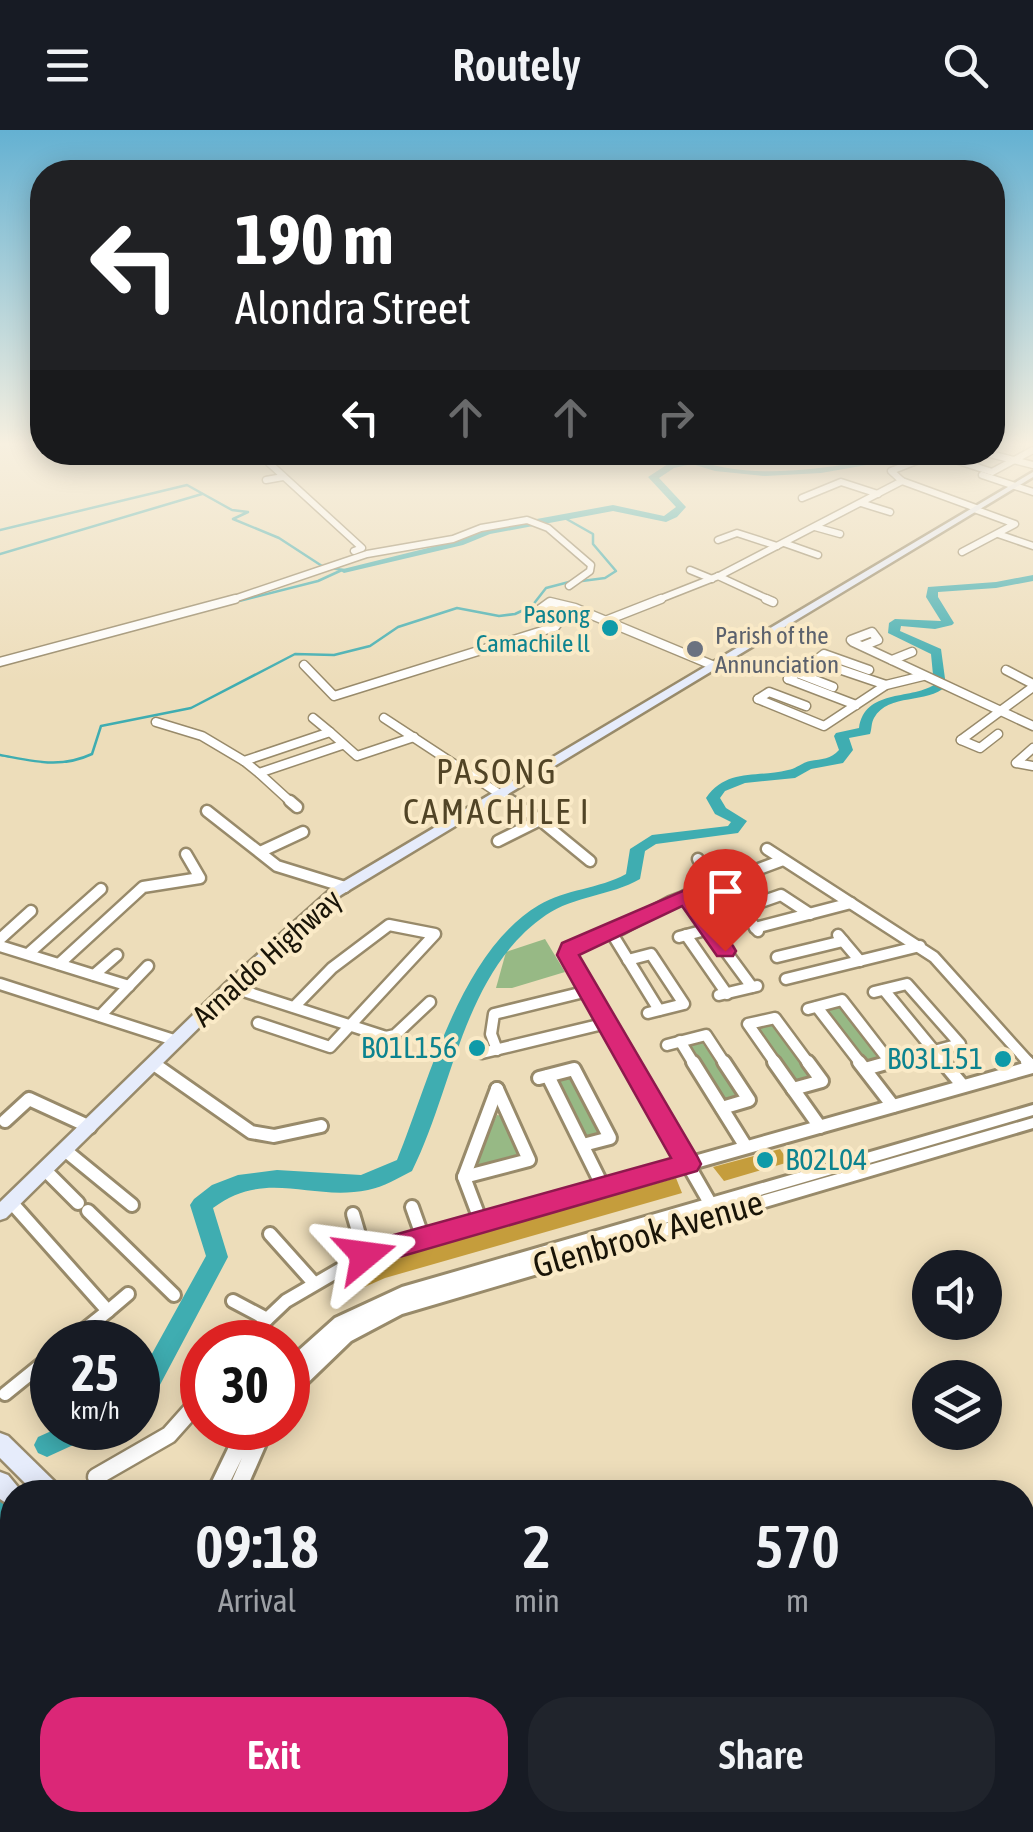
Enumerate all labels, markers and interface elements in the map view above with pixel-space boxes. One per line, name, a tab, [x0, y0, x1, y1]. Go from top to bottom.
icon: menu	[40, 38, 95, 93]
icon: search	[938, 38, 993, 93]
text: Routely	[452, 39, 581, 91]
text: 190 m	[235, 199, 394, 279]
icon: left	[70, 200, 200, 330]
text: Alondra Street	[235, 282, 471, 334]
icon: left	[333, 390, 388, 445]
icon: ahead	[438, 390, 493, 445]
icon: ahead	[543, 390, 598, 445]
icon: right	[648, 390, 703, 445]
place label: Pasong Camachile ll	[476, 600, 590, 657]
marker: Pasong Camachile ll	[599, 617, 621, 639]
place label: Parish of the Annunciation	[715, 621, 839, 678]
marker: Parish of the Annunciation	[684, 638, 706, 660]
district label: PASONG CAMACHILE I	[403, 751, 591, 831]
pin	[683, 849, 768, 952]
icon: arrive	[698, 864, 753, 919]
street label: Arnaldo Highway	[185, 882, 348, 1033]
place label: B01L156	[361, 1030, 457, 1064]
marker: B01L156	[466, 1037, 488, 1059]
place label: B03L151	[887, 1041, 983, 1075]
marker: B03L151	[992, 1048, 1014, 1070]
place label: B02L04	[785, 1142, 867, 1176]
marker: B02L04	[754, 1149, 776, 1171]
street label: Glenbrook Avenue	[528, 1181, 767, 1285]
position arrow	[313, 1203, 417, 1307]
map controls	[912, 1250, 1002, 1450]
button: sound	[912, 1250, 1002, 1340]
speed limit sign: 30	[180, 1320, 310, 1450]
text: 25	[71, 1344, 118, 1402]
button: layers	[912, 1360, 1002, 1450]
text: km/h	[70, 1396, 120, 1424]
text: 09:18	[195, 1512, 319, 1581]
text: 2	[523, 1512, 551, 1581]
text: 570	[755, 1512, 840, 1581]
text: Arrival	[218, 1582, 296, 1619]
text: min	[514, 1582, 560, 1619]
text: m	[786, 1582, 809, 1619]
button: Exit	[40, 1697, 508, 1812]
button: Share	[528, 1697, 995, 1812]

